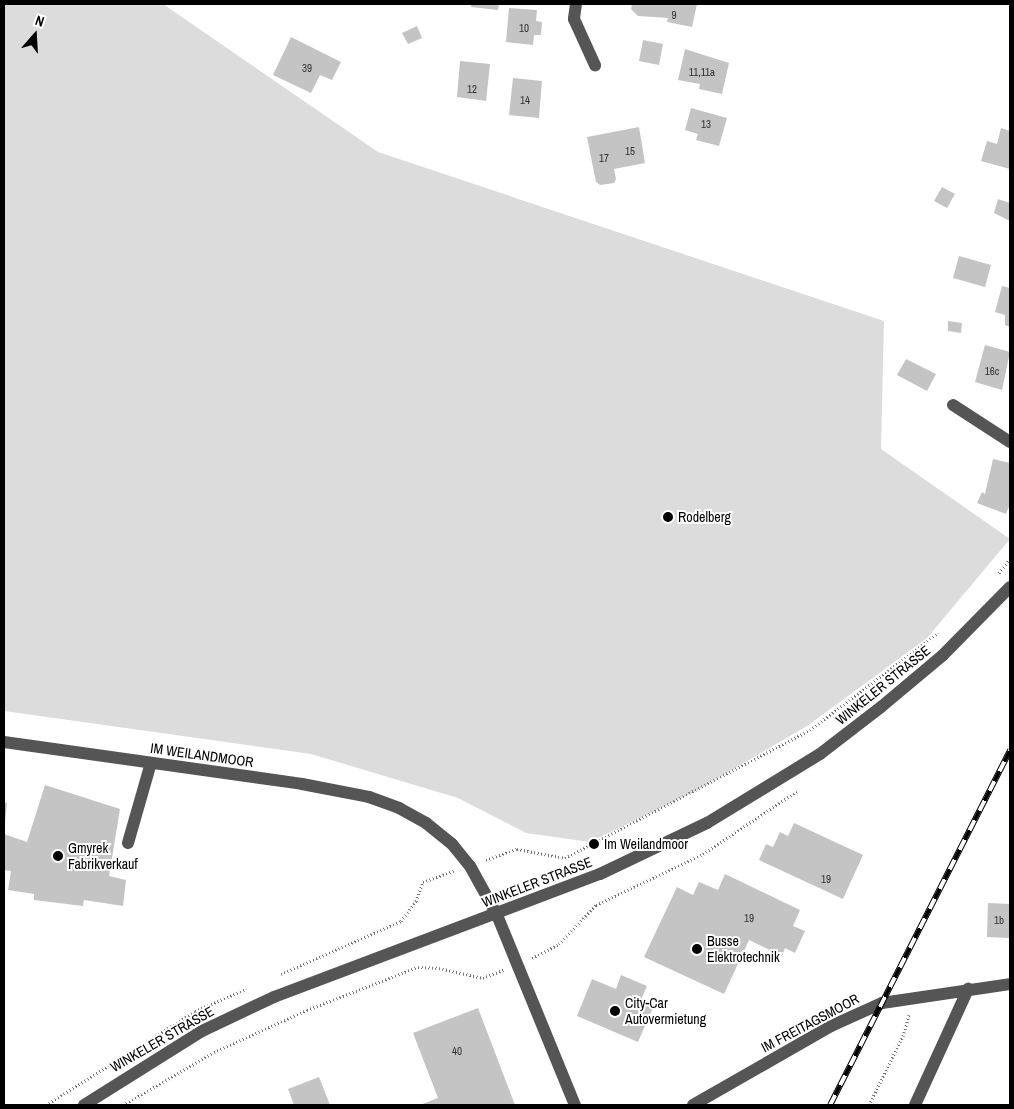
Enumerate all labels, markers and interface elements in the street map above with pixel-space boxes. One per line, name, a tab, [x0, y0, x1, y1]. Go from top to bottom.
house number: 9	[671, 8, 677, 22]
north arrow	[10, 10, 60, 60]
text: N	[33, 11, 47, 31]
house number: 10	[519, 21, 529, 35]
house number: 39	[302, 61, 312, 75]
house number: 11,11a	[689, 65, 715, 79]
house number: 12	[467, 82, 477, 96]
house number: 14	[520, 93, 530, 107]
house number: 13	[701, 117, 711, 131]
house number: 15	[625, 144, 635, 158]
house number: 17	[599, 151, 609, 165]
house number: 16c	[985, 364, 999, 378]
place label: Rodelberg	[678, 509, 731, 525]
marker: Rodelberg	[662, 511, 674, 523]
street label: WINKELER STRASSE	[832, 642, 934, 728]
street label: IM WEILANDMOOR	[149, 739, 255, 771]
place label: Im Weilandmoor	[604, 836, 688, 852]
marker: Im Weilandmoor	[588, 838, 600, 850]
place label: Gmyrek Fabrikverkauf	[68, 840, 138, 872]
marker: Gmyrek Fabrikverkauf	[52, 850, 64, 862]
street label: WINKELER STRASSE	[479, 853, 595, 911]
house number: 19	[821, 872, 831, 886]
house number: 19	[744, 911, 754, 925]
house number: 1b	[994, 913, 1004, 927]
place label: Busse Elektrotechnik	[707, 933, 780, 966]
marker: Busse Elektrotechnik	[691, 943, 703, 955]
street label: IM FREITAGSMOOR	[758, 990, 862, 1056]
place label: City-Car Autovermietung	[625, 995, 706, 1028]
street label: WINKELER STRASSE	[107, 1003, 217, 1075]
marker: City-Car Autovermietung	[609, 1005, 621, 1017]
house number: 40	[452, 1044, 462, 1058]

